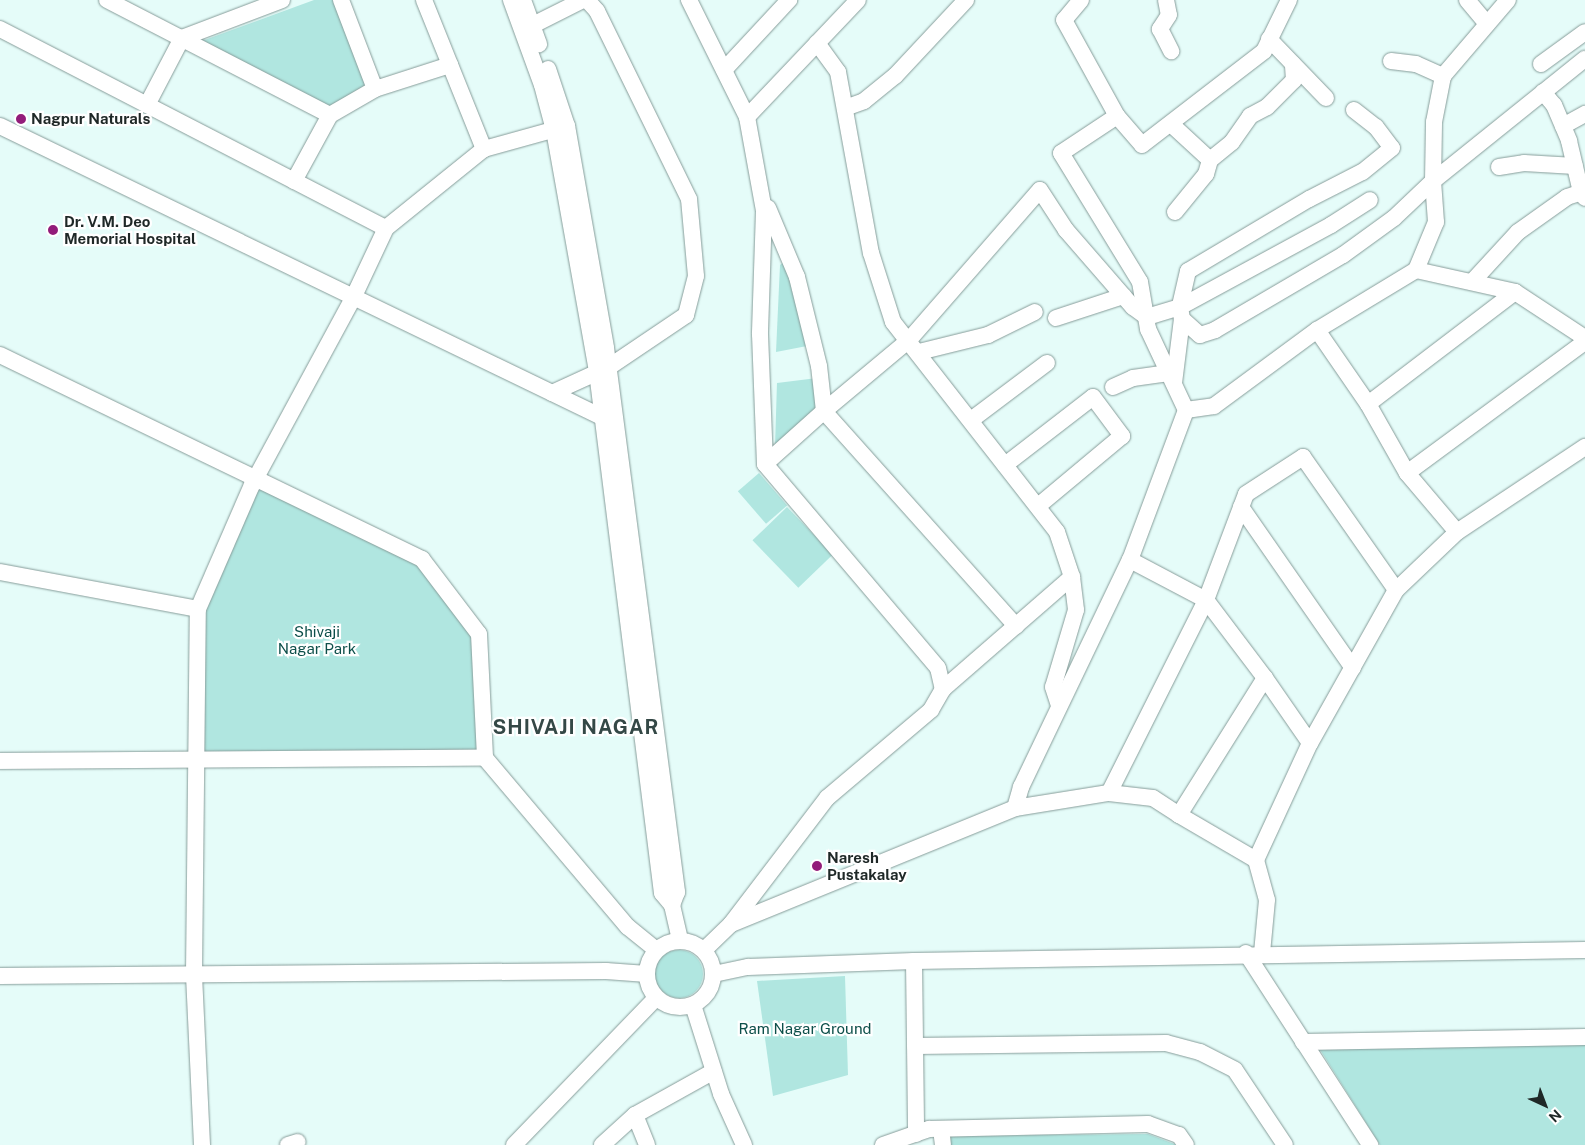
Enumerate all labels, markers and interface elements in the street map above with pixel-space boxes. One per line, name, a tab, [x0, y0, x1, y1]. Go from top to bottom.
place label: Nagpur Naturals	[31, 110, 150, 128]
marker: Nagpur Naturals	[15, 113, 27, 125]
place label: Dr. V.M. Deo Memorial Hospital	[64, 212, 196, 247]
marker: Dr. V.M. Deo Memorial Hospital	[46, 223, 60, 237]
park label: Shivaji Nagar Park	[278, 622, 356, 657]
district label: SHIVAJI NAGAR	[491, 715, 661, 739]
place label: Naresh Pustakalay	[827, 848, 907, 883]
marker: Naresh Pustakalay	[811, 860, 823, 872]
park label: Ram Nagar Ground	[739, 1020, 871, 1038]
north arrow	[1520, 1080, 1570, 1130]
text: N	[1546, 1106, 1565, 1126]

